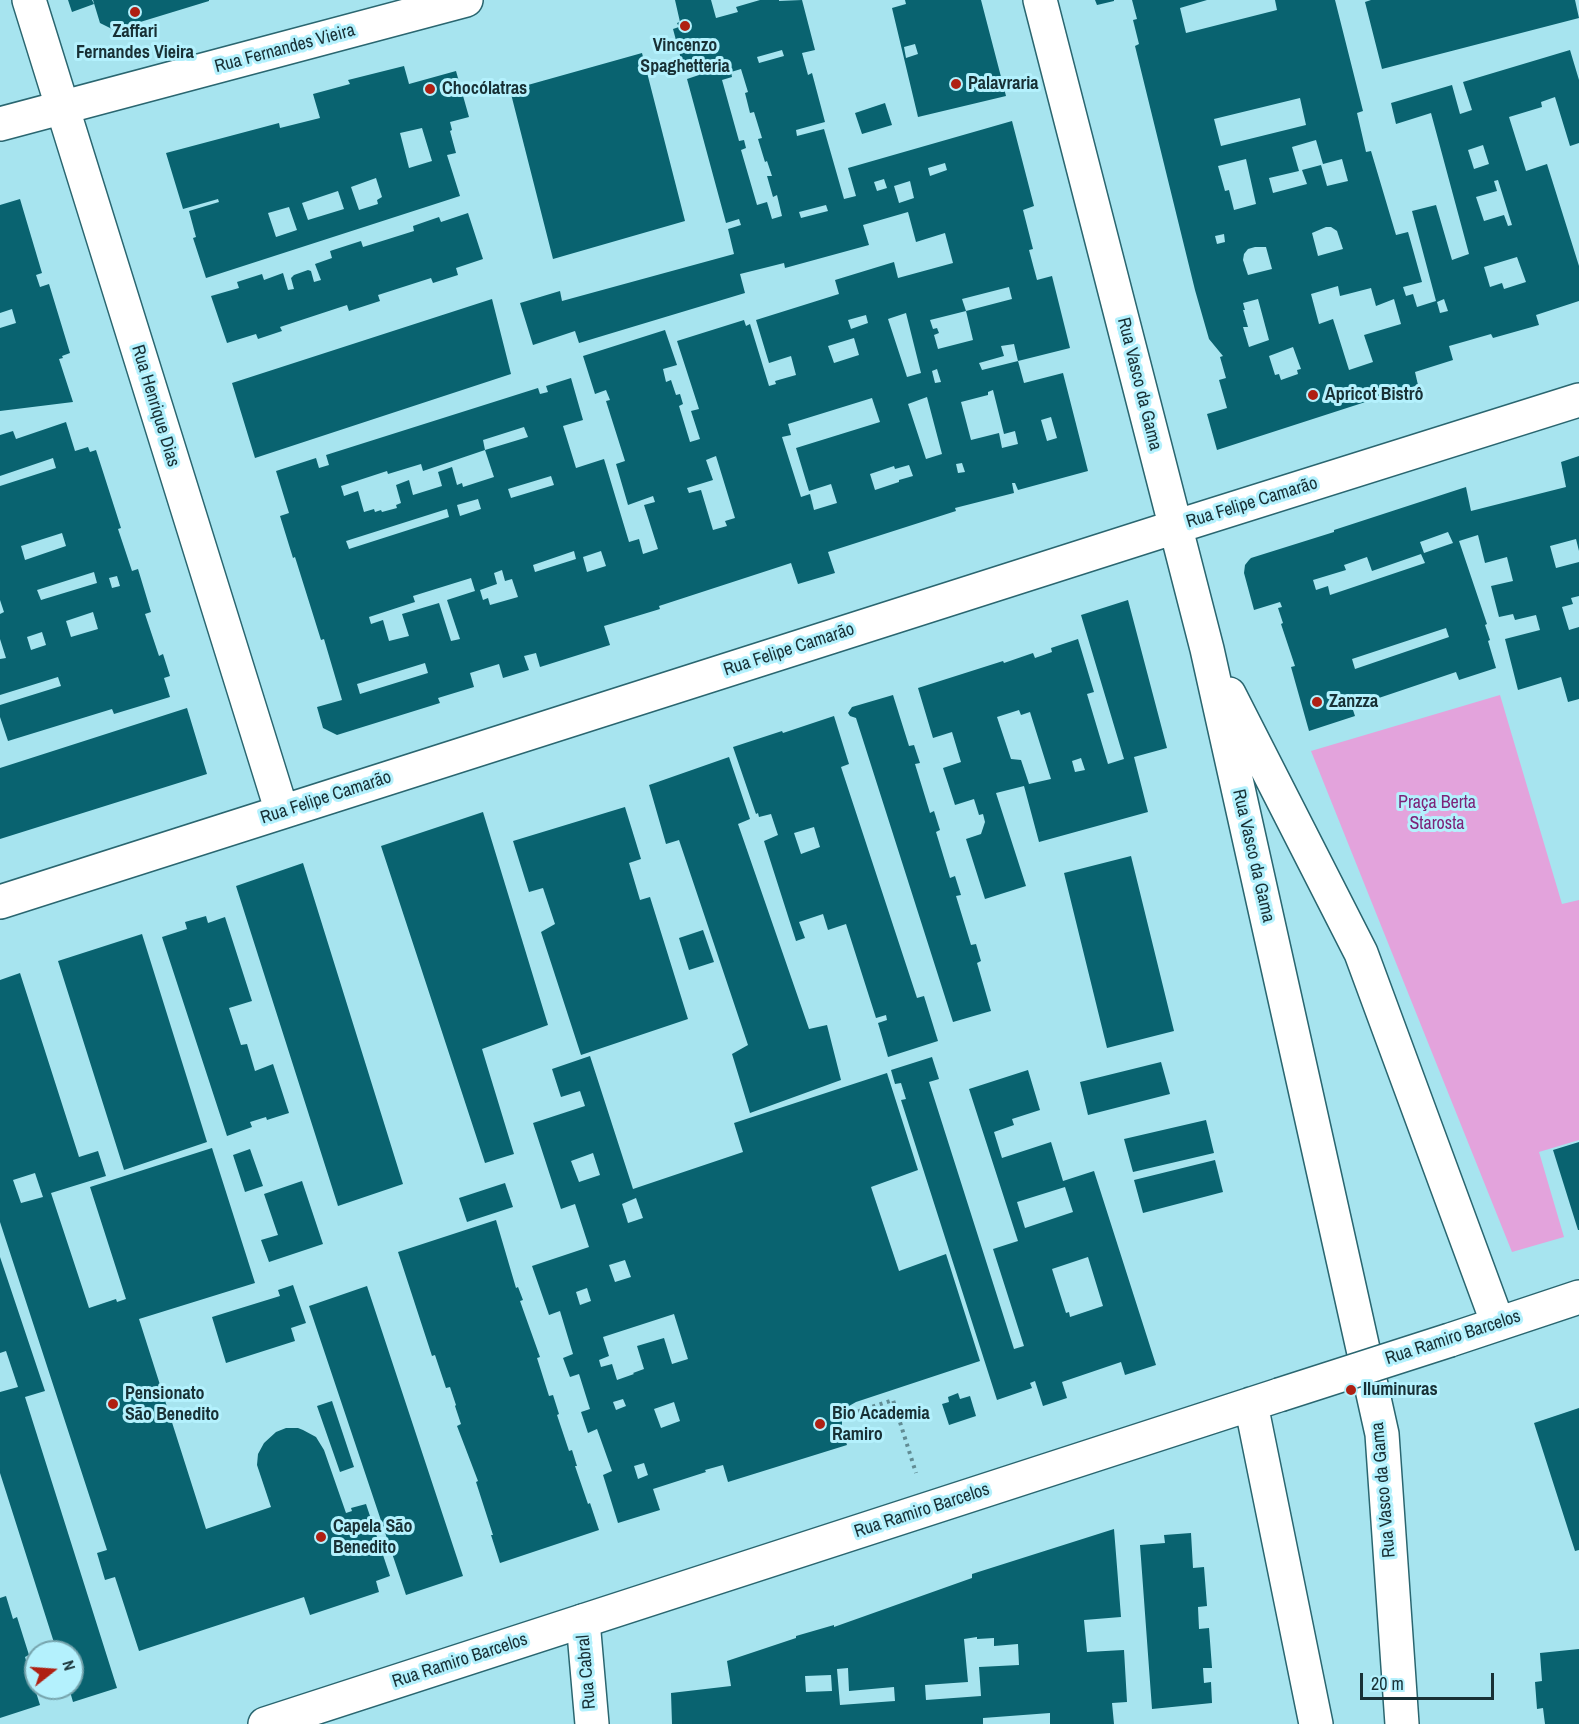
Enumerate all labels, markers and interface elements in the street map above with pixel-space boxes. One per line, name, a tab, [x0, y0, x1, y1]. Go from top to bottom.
marker: Zaffari Fernandes Vieira	[128, 5, 142, 19]
marker: Vincenzo Spaghetteria	[678, 19, 692, 33]
street label: Rua Fernandes Vieira	[213, 20, 357, 78]
place label: Zaffari Fernandes Vieira	[76, 21, 194, 63]
place label: Vincenzo Spaghetteria	[640, 35, 730, 78]
place label: Palavraria	[968, 73, 1039, 95]
marker: Palavraria	[949, 77, 963, 91]
place label: Chocólatras	[442, 78, 527, 100]
marker: Chocólatras	[423, 82, 437, 96]
street label: Rua Vasco da Gama	[1112, 315, 1166, 453]
street label: Rua Henrique Dias	[126, 342, 184, 470]
place label: Apricot Bistrô	[1325, 384, 1423, 406]
marker: Apricot Bistrô	[1306, 388, 1320, 402]
street label: Rua Felipe Camarão	[1184, 473, 1320, 533]
street label: Rua Felipe Camarão	[721, 619, 857, 681]
place label: Zanzza	[1329, 691, 1378, 713]
marker: Zanzza	[1310, 695, 1324, 709]
street label: Rua Felipe Camarão	[258, 767, 394, 829]
street label: Rua Vasco da Gama	[1227, 787, 1279, 925]
park label: Praça Berta Starosta	[1398, 792, 1476, 834]
street label: Rua Ramiro Barcelos	[1383, 1306, 1523, 1370]
place label: Iluminuras	[1363, 1379, 1438, 1401]
place label: Pensionato São Benedito	[125, 1383, 219, 1426]
marker: Iluminuras	[1344, 1383, 1358, 1397]
marker: Pensionato São Benedito	[106, 1397, 120, 1411]
place label: Bio Academia Ramiro	[832, 1403, 930, 1446]
marker: Bio Academia Ramiro	[813, 1417, 827, 1431]
street label: Rua Vasco da Gama	[1367, 1421, 1401, 1559]
street label: Rua Ramiro Barcelos	[852, 1479, 992, 1543]
place label: Capela São Benedito	[333, 1516, 413, 1558]
marker: Capela São Benedito	[314, 1530, 328, 1544]
street label: Rua Ramiro Barcelos	[390, 1629, 530, 1693]
street label: Rua Cabral	[573, 1634, 601, 1710]
north arrow	[24, 1640, 84, 1700]
text: N	[57, 1658, 81, 1673]
scale bar	[1363, 1661, 1496, 1699]
text: 20 m	[1371, 1671, 1404, 1696]

